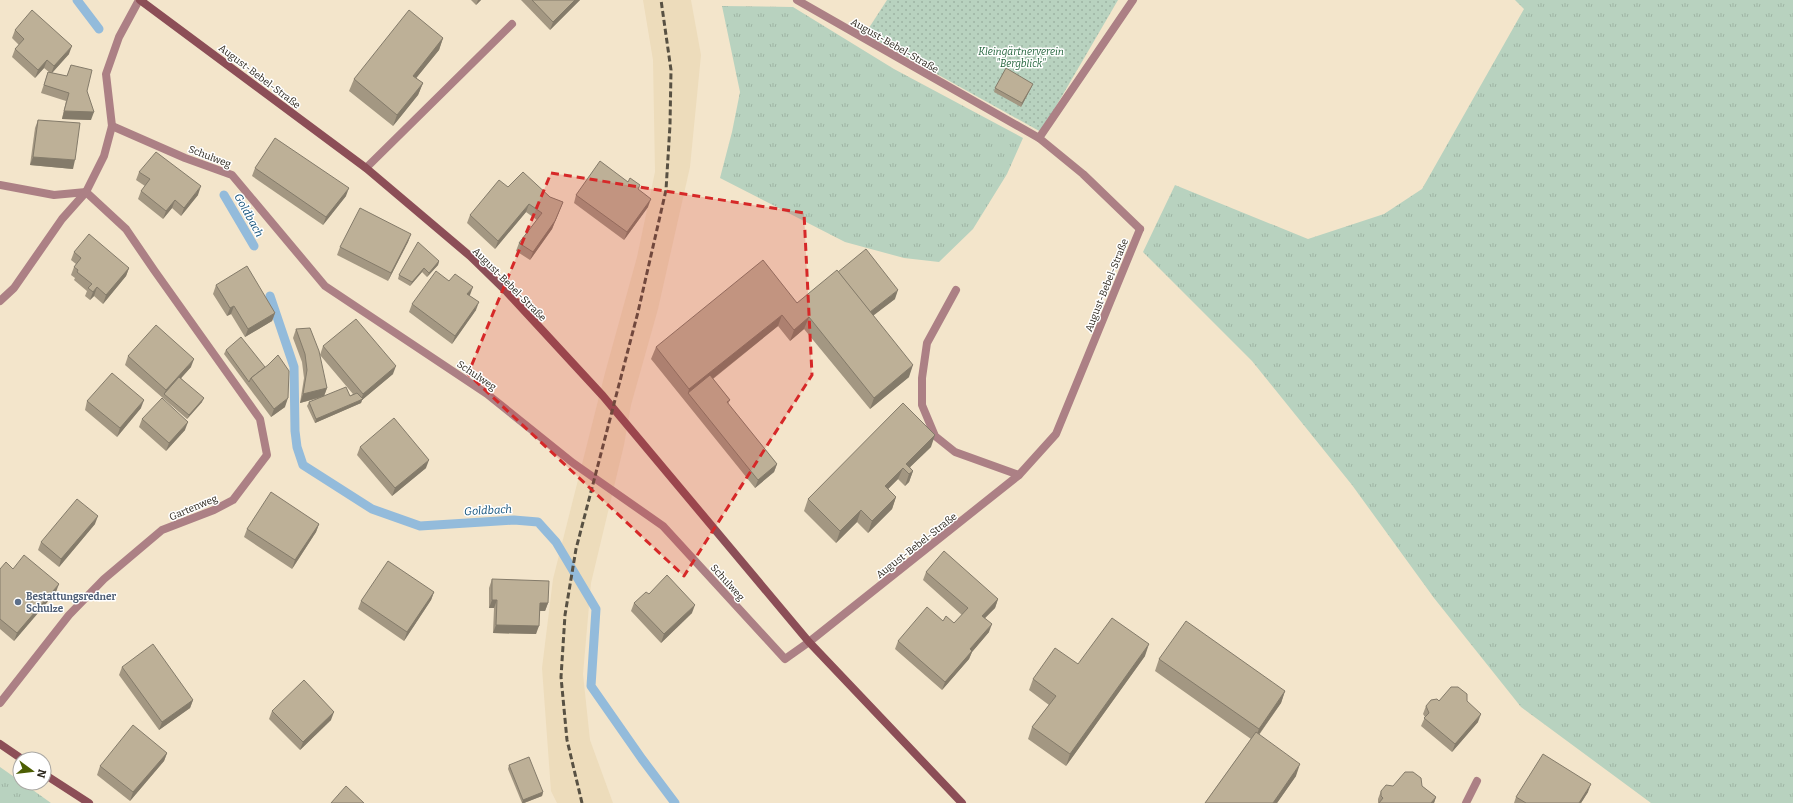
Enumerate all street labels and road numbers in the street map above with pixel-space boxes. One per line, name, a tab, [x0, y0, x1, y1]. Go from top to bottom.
street label: August-Bebel-Straße	[849, 16, 940, 76]
street label: August-Bebel-Straße	[216, 42, 303, 111]
street label: Schulweg	[187, 143, 233, 171]
street label: August-Bebel-Straße	[1083, 237, 1131, 334]
street label: August-Bebel-Straße	[470, 245, 549, 324]
street label: Schulweg	[455, 358, 499, 394]
street label: Gartenweg	[168, 492, 220, 523]
street label: August-Bebel-Straße	[874, 511, 959, 581]
street label: Schulweg	[708, 562, 747, 604]

